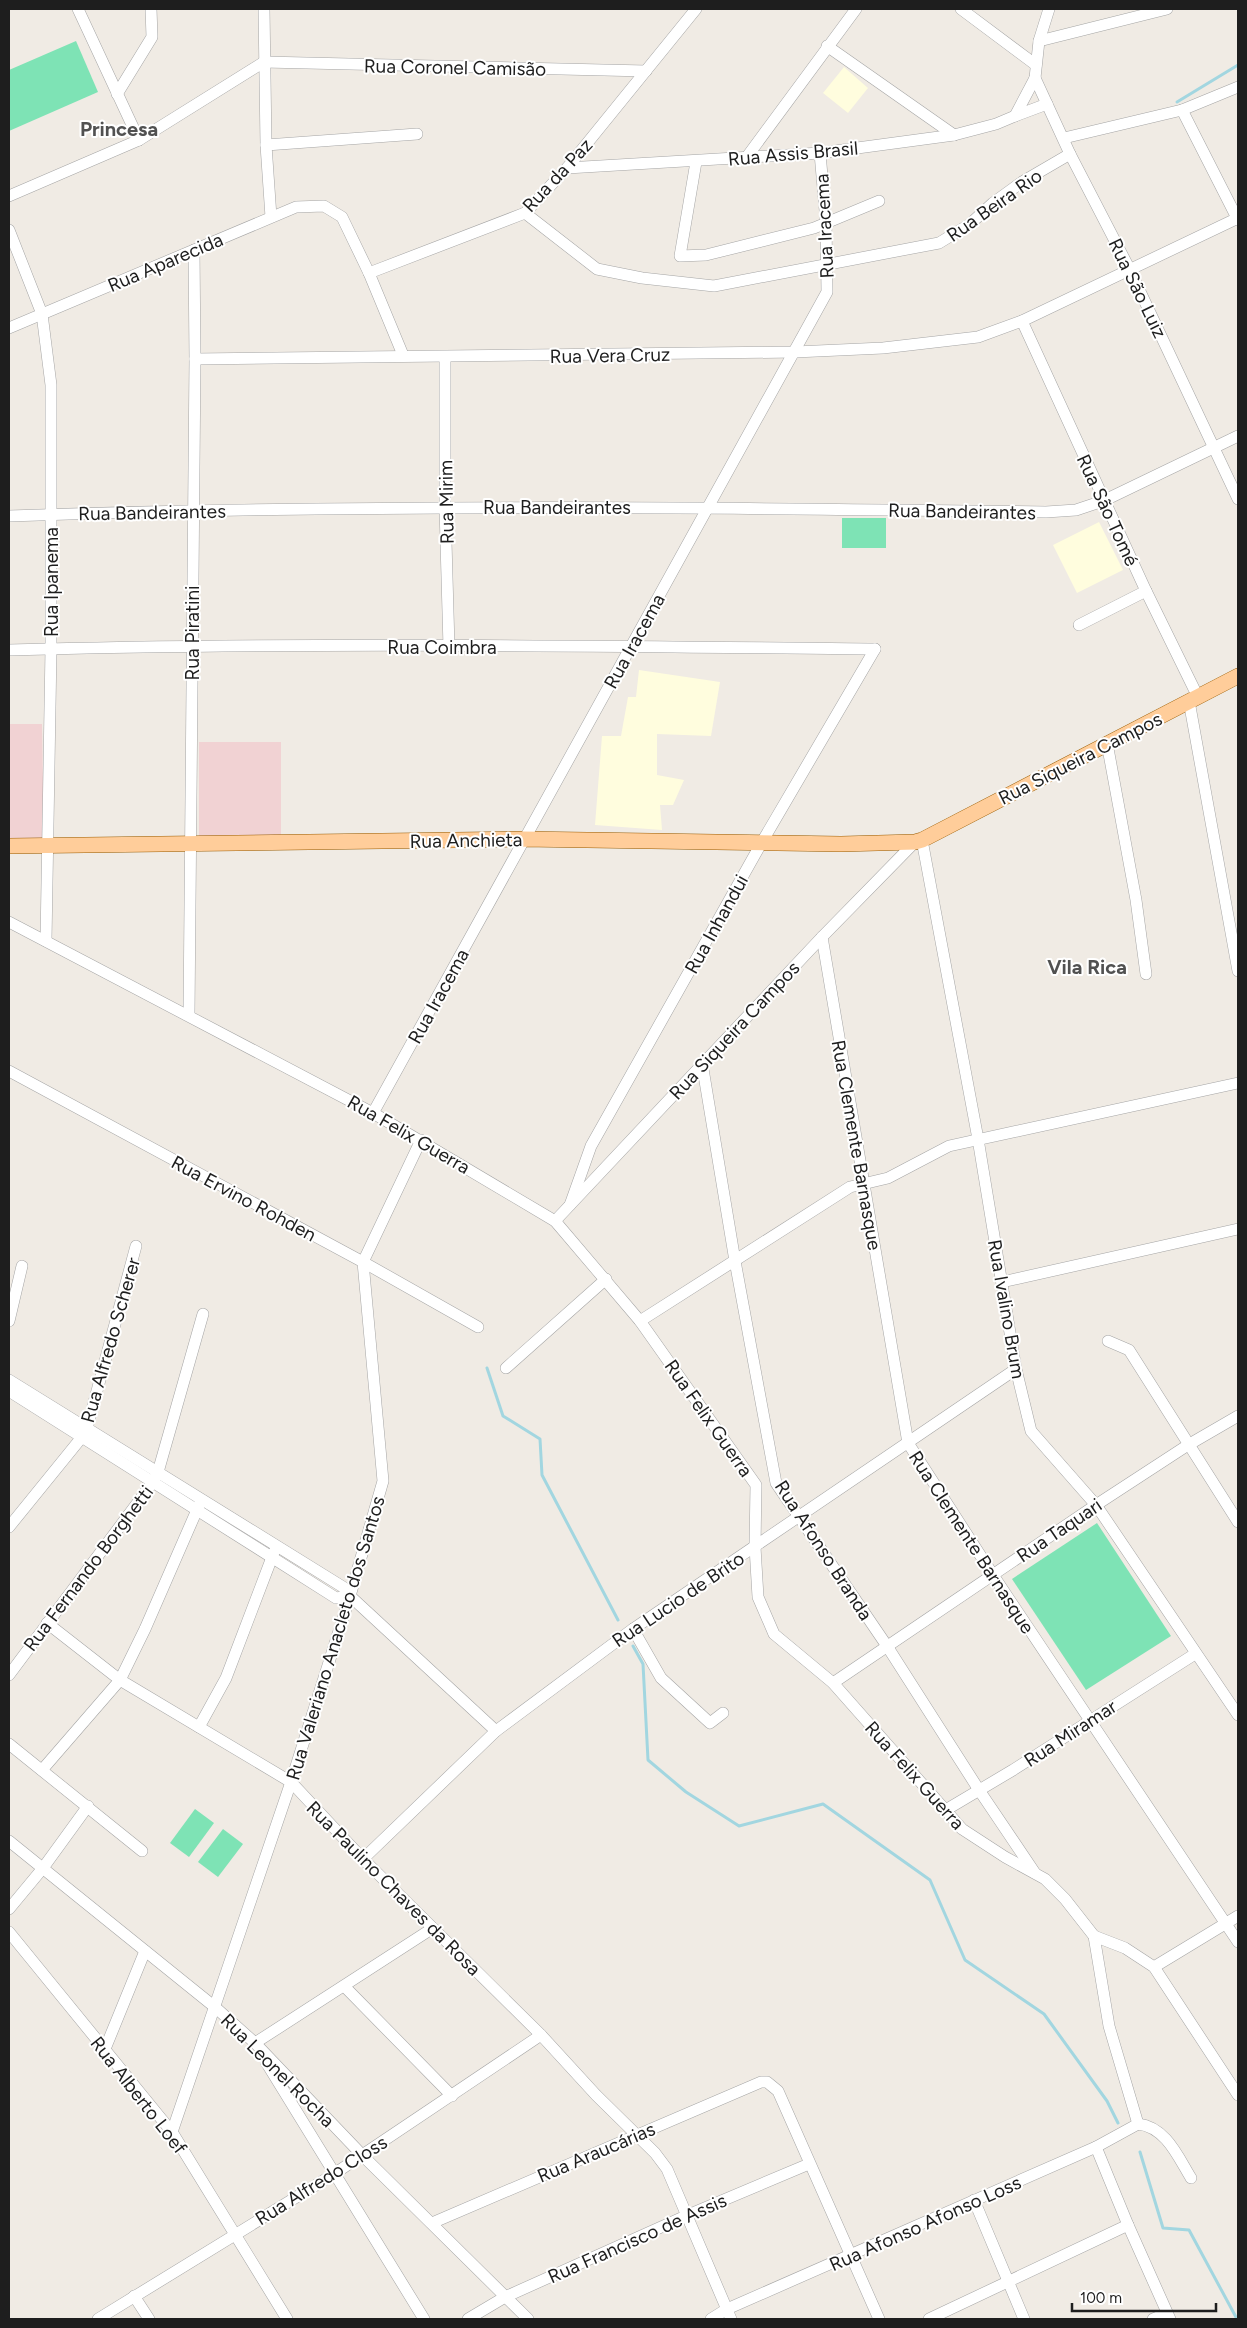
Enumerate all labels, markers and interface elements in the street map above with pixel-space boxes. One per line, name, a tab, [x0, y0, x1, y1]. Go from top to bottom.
street label: Rua Coronel Camisão	[364, 54, 546, 81]
district label: Princesa	[80, 117, 158, 141]
street label: Rua da Paz	[518, 134, 597, 217]
street label: Rua Assis Brasil	[727, 136, 859, 171]
street label: Rua Beira Rio	[942, 164, 1047, 247]
street label: Rua Iracema	[810, 173, 839, 279]
street label: Rua Aparecida	[104, 228, 226, 297]
street label: Rua São Luiz	[1104, 235, 1172, 342]
street label: Rua Vera Cruz	[550, 343, 670, 368]
street label: Rua São Tomé	[1072, 451, 1144, 570]
street label: Rua Mirim	[434, 460, 459, 544]
street label: Rua Bandeirantes	[483, 496, 631, 519]
street label: Rua Bandeirantes	[888, 499, 1036, 524]
street label: Rua Bandeirantes	[78, 500, 226, 525]
street label: Rua Ipanema	[40, 527, 63, 637]
street label: Rua Piratini	[181, 585, 204, 681]
street label: Rua Iracema	[599, 590, 670, 693]
street label: Rua Coimbra	[387, 636, 497, 659]
street label: Rua Siqueira Campos	[994, 707, 1166, 810]
street label: Rua Anchieta	[409, 828, 523, 853]
street label: Rua Inhandui	[680, 871, 753, 978]
street label: Rua Iracema	[403, 945, 474, 1048]
district label: Vila Rica	[1047, 955, 1127, 979]
street label: Rua Siqueira Campos	[664, 956, 805, 1104]
street label: Rua Clemente Barnasque	[827, 1038, 886, 1252]
street label: Rua Felix Guerra	[343, 1090, 474, 1179]
street label: Rua Ervino Rohden	[167, 1151, 320, 1246]
street label: Rua Ivalino Brum	[983, 1238, 1030, 1381]
street label: Rua Alfredo Scherer	[76, 1254, 145, 1425]
street label: Rua Felix Guerra	[660, 1355, 758, 1481]
street label: Rua Clemente Barnasque	[904, 1447, 1039, 1638]
street label: Rua Afonso Branda	[770, 1476, 877, 1624]
street label: Rua Fernando Borghetti	[19, 1481, 158, 1656]
street label: Rua Valeriano Anacleto dos Santos	[281, 1493, 390, 1783]
street label: Rua Taquari	[1012, 1493, 1106, 1567]
street label: Rua Lucio de Brito	[608, 1547, 749, 1652]
street label: Rua Miramar	[1020, 1695, 1121, 1772]
street label: Rua Felix Guerra	[860, 1716, 969, 1834]
street label: Rua Paulino Chaves da Rosa	[302, 1796, 486, 1980]
street label: Rua Leonel Rocha	[216, 2009, 339, 2132]
street label: Rua Alberto Loef	[86, 2032, 192, 2159]
street label: Rua Araucárias	[534, 2117, 659, 2188]
street label: Rua Alfredo Closs	[251, 2131, 392, 2230]
street label: Rua Afonso Afonso Loss	[826, 2171, 1025, 2276]
street label: Rua Francisco de Assis	[544, 2189, 730, 2288]
scale bar	[1072, 2280, 1216, 2312]
text: 100 m	[1080, 2289, 1122, 2307]

